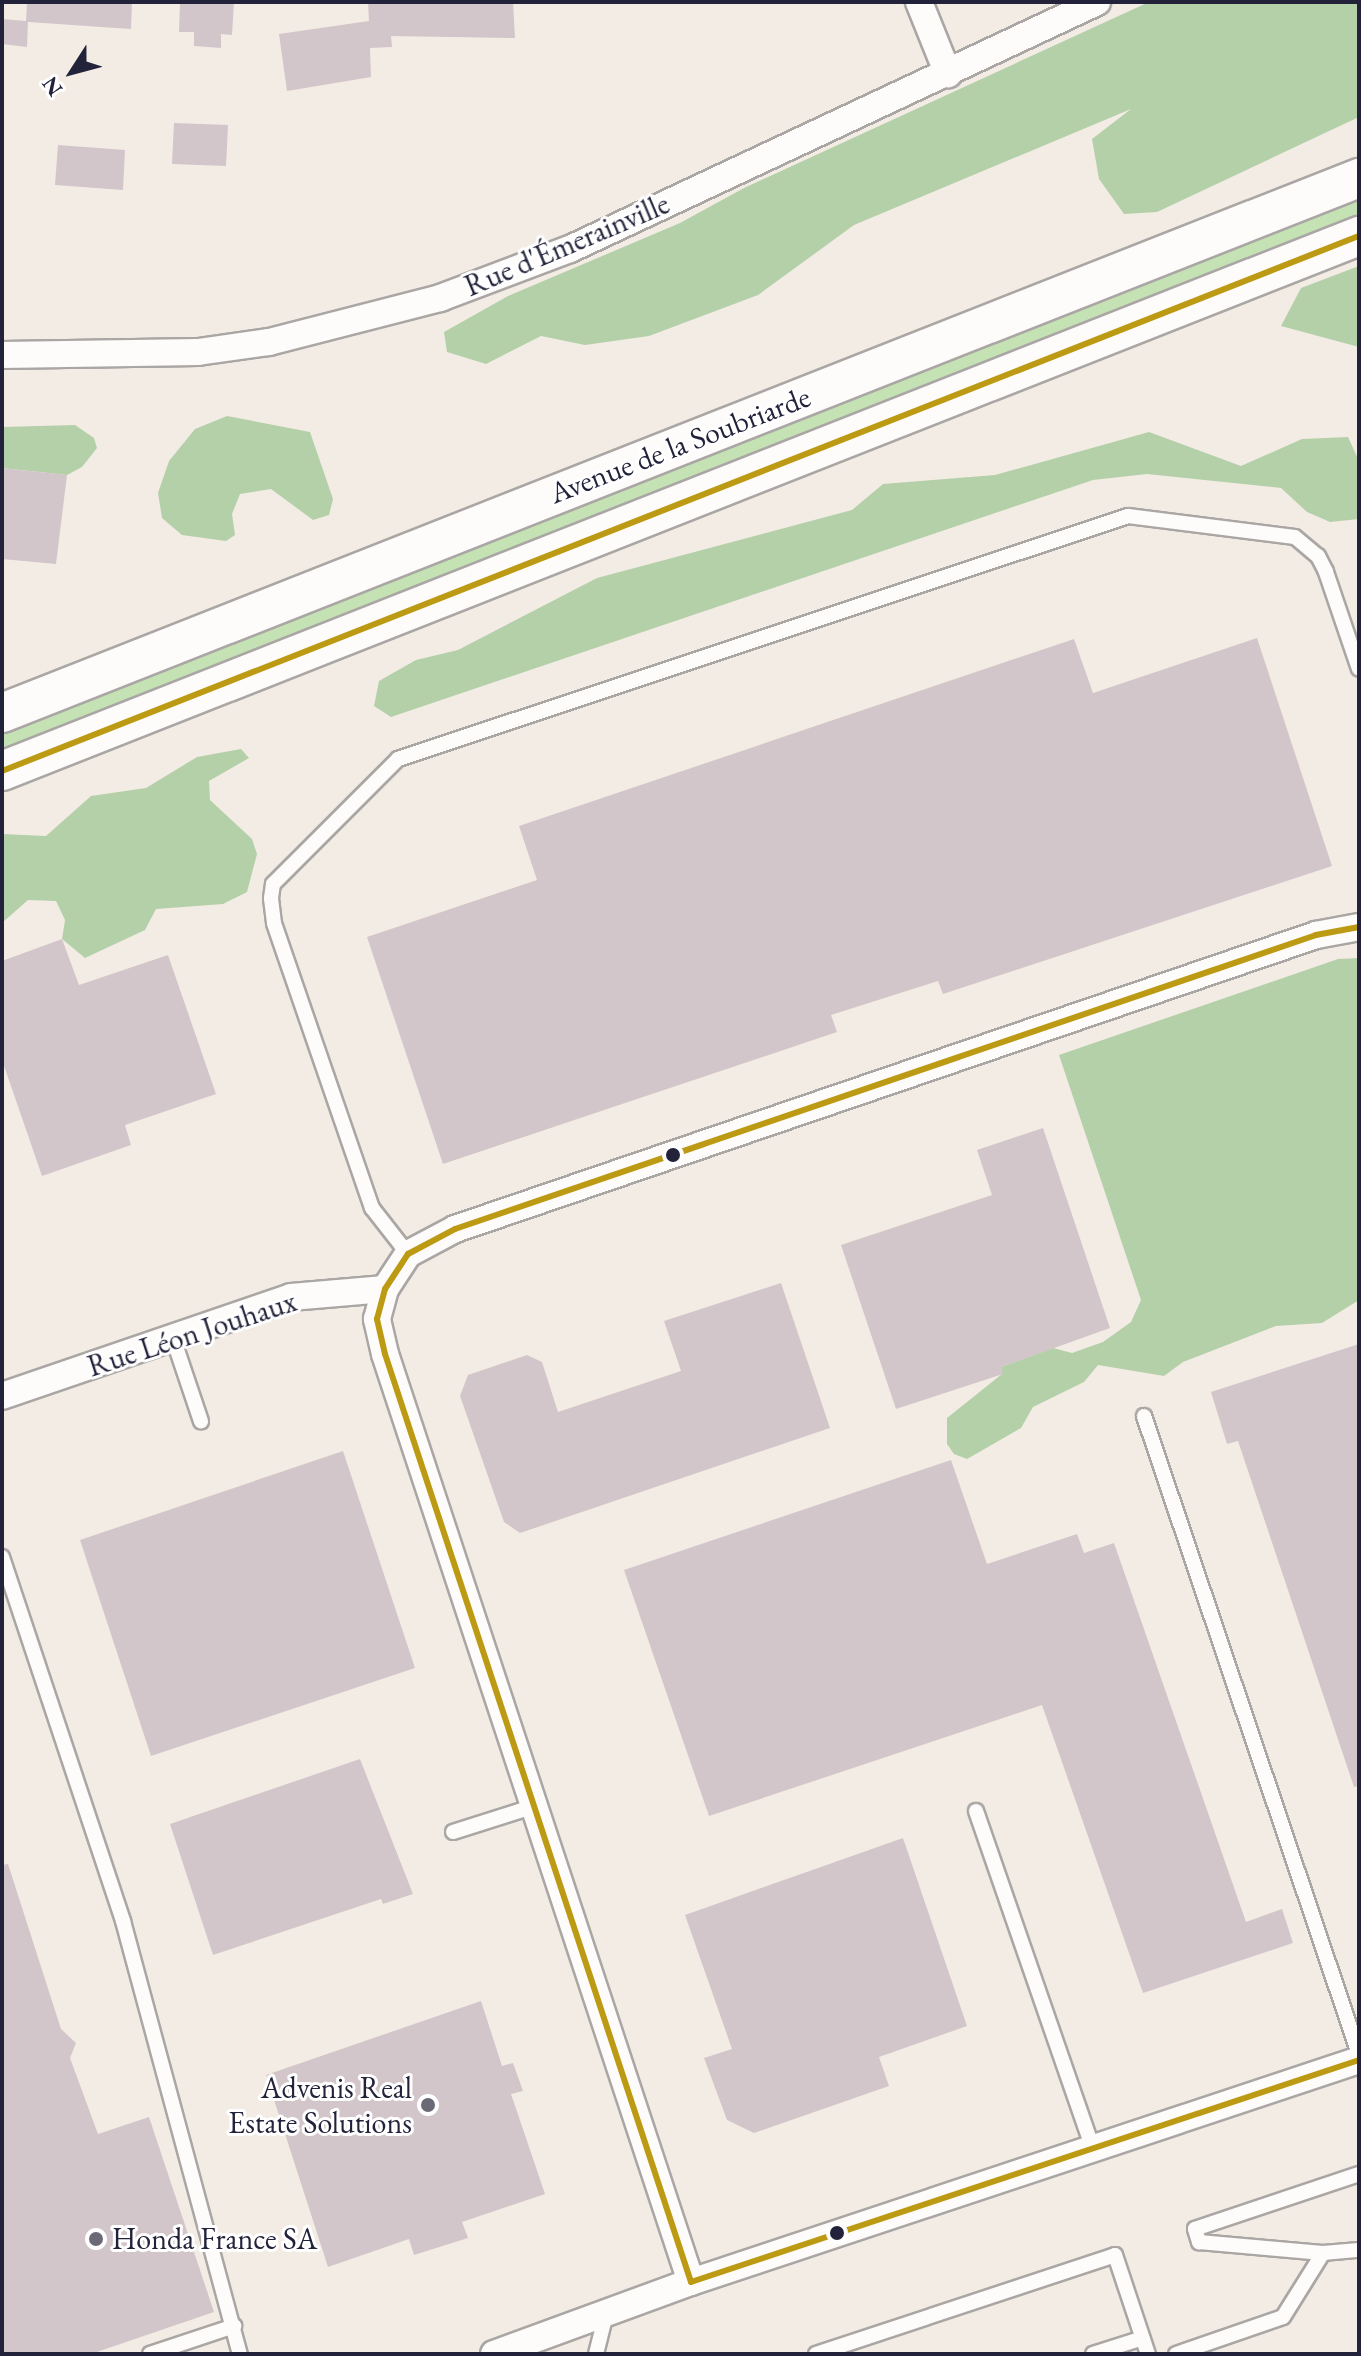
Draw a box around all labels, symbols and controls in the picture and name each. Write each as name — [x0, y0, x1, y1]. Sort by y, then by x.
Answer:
north arrow — [32, 32, 112, 112]
text: N — [35, 71, 69, 102]
street label: Rue d'Émerainville — [459, 186, 675, 304]
street label: Avenue de la Soubriarde — [545, 379, 815, 511]
unlabelled marker — [665, 1147, 681, 1163]
street label: Rue Léon Jouhaux — [83, 1283, 301, 1385]
place label: Advenis Real Estate Solutions — [228, 2070, 412, 2140]
marker: Advenis Real Estate Solutions — [419, 2096, 437, 2114]
place label: Honda France SA — [112, 2221, 317, 2257]
unlabelled marker — [829, 2225, 845, 2241]
marker: Honda France SA — [87, 2230, 105, 2248]

